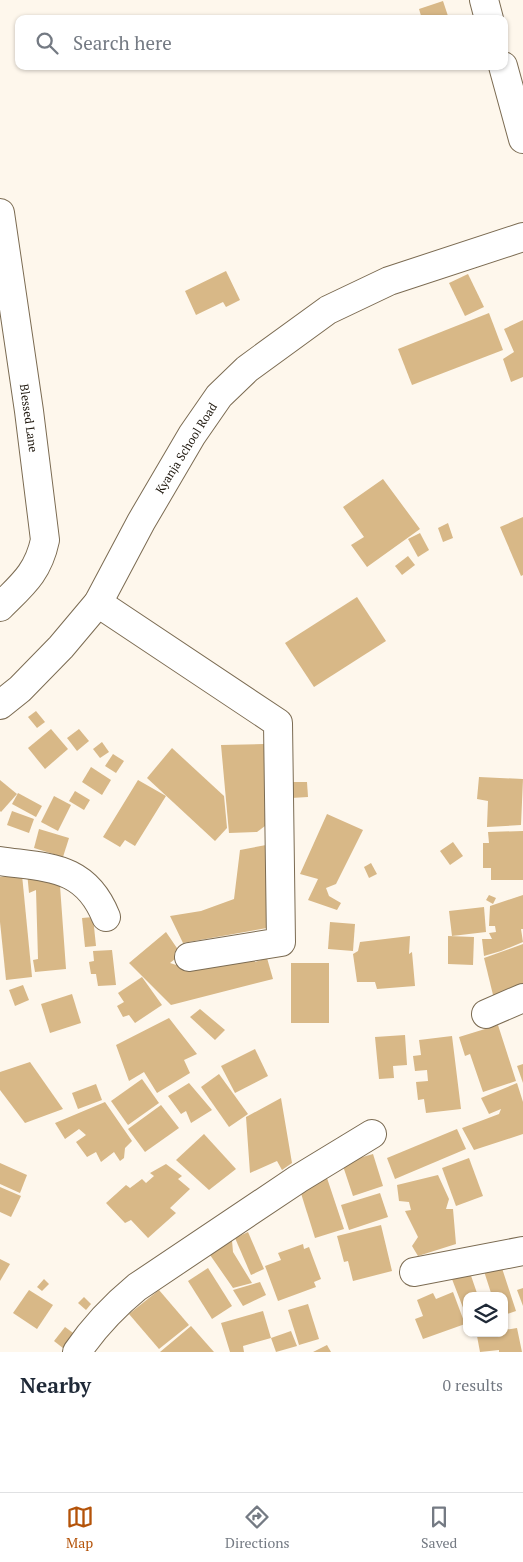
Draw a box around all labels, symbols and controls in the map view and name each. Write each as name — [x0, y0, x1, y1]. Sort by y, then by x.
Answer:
search box — [15, 15, 508, 70]
icon: search — [33, 29, 61, 57]
text: Search here — [73, 30, 172, 55]
street label: Blessed Lane — [17, 383, 41, 453]
street label: Kyanja School Road — [152, 399, 220, 496]
map controls — [463, 1292, 508, 1337]
button: layers — [463, 1292, 508, 1337]
text: Nearby — [20, 1371, 91, 1399]
text: 0 results — [443, 1374, 503, 1396]
tab: Map — [66, 1503, 94, 1552]
tab: Directions — [225, 1503, 290, 1552]
tab: Saved — [421, 1503, 457, 1552]

